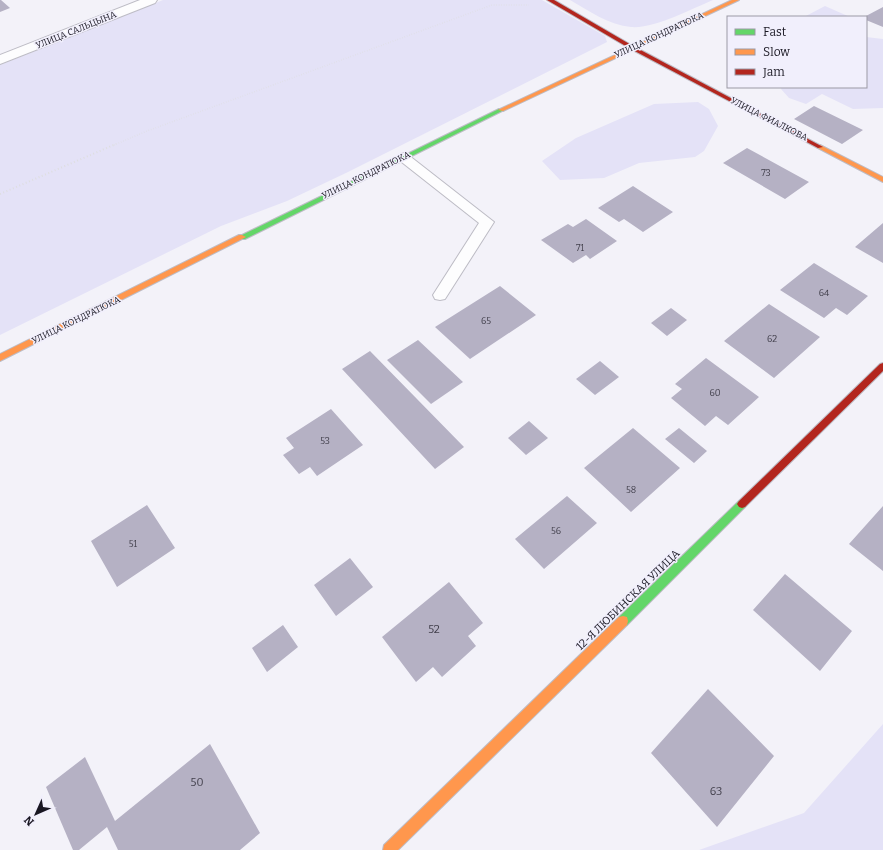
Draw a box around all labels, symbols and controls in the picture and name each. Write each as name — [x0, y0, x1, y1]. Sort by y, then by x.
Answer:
street label: УЛИЦА САЛЬЦЫНА — [34, 9, 118, 51]
street label: УЛИЦА КОНДРАТЮКА — [613, 10, 706, 60]
legend — [727, 16, 867, 88]
text: Fast — [763, 25, 787, 39]
text: Slow — [763, 45, 790, 59]
text: Jam — [762, 65, 785, 79]
street label: УЛИЦА ФИАЛКОВА — [729, 95, 810, 143]
street label: УЛИЦА КОНДРАТЮКА — [320, 149, 412, 201]
house number: 73 — [761, 168, 771, 178]
house number: 71 — [576, 243, 584, 253]
house number: 64 — [819, 288, 830, 298]
street label: УЛИЦА КОНДРАТЮКА — [30, 294, 122, 346]
house number: 65 — [481, 316, 491, 326]
house number: 62 — [767, 334, 777, 344]
house number: 60 — [709, 388, 721, 398]
house number: 53 — [320, 436, 330, 446]
house number: 58 — [626, 485, 636, 495]
house number: 56 — [551, 526, 561, 536]
house number: 51 — [129, 539, 138, 549]
street label: 12-Я ЛЮБИНСКАЯ УЛИЦА — [573, 547, 683, 653]
house number: 52 — [428, 623, 440, 636]
house number: 50 — [191, 776, 203, 789]
house number: 63 — [710, 785, 722, 798]
north arrow — [16, 794, 56, 834]
text: N — [21, 813, 37, 828]

